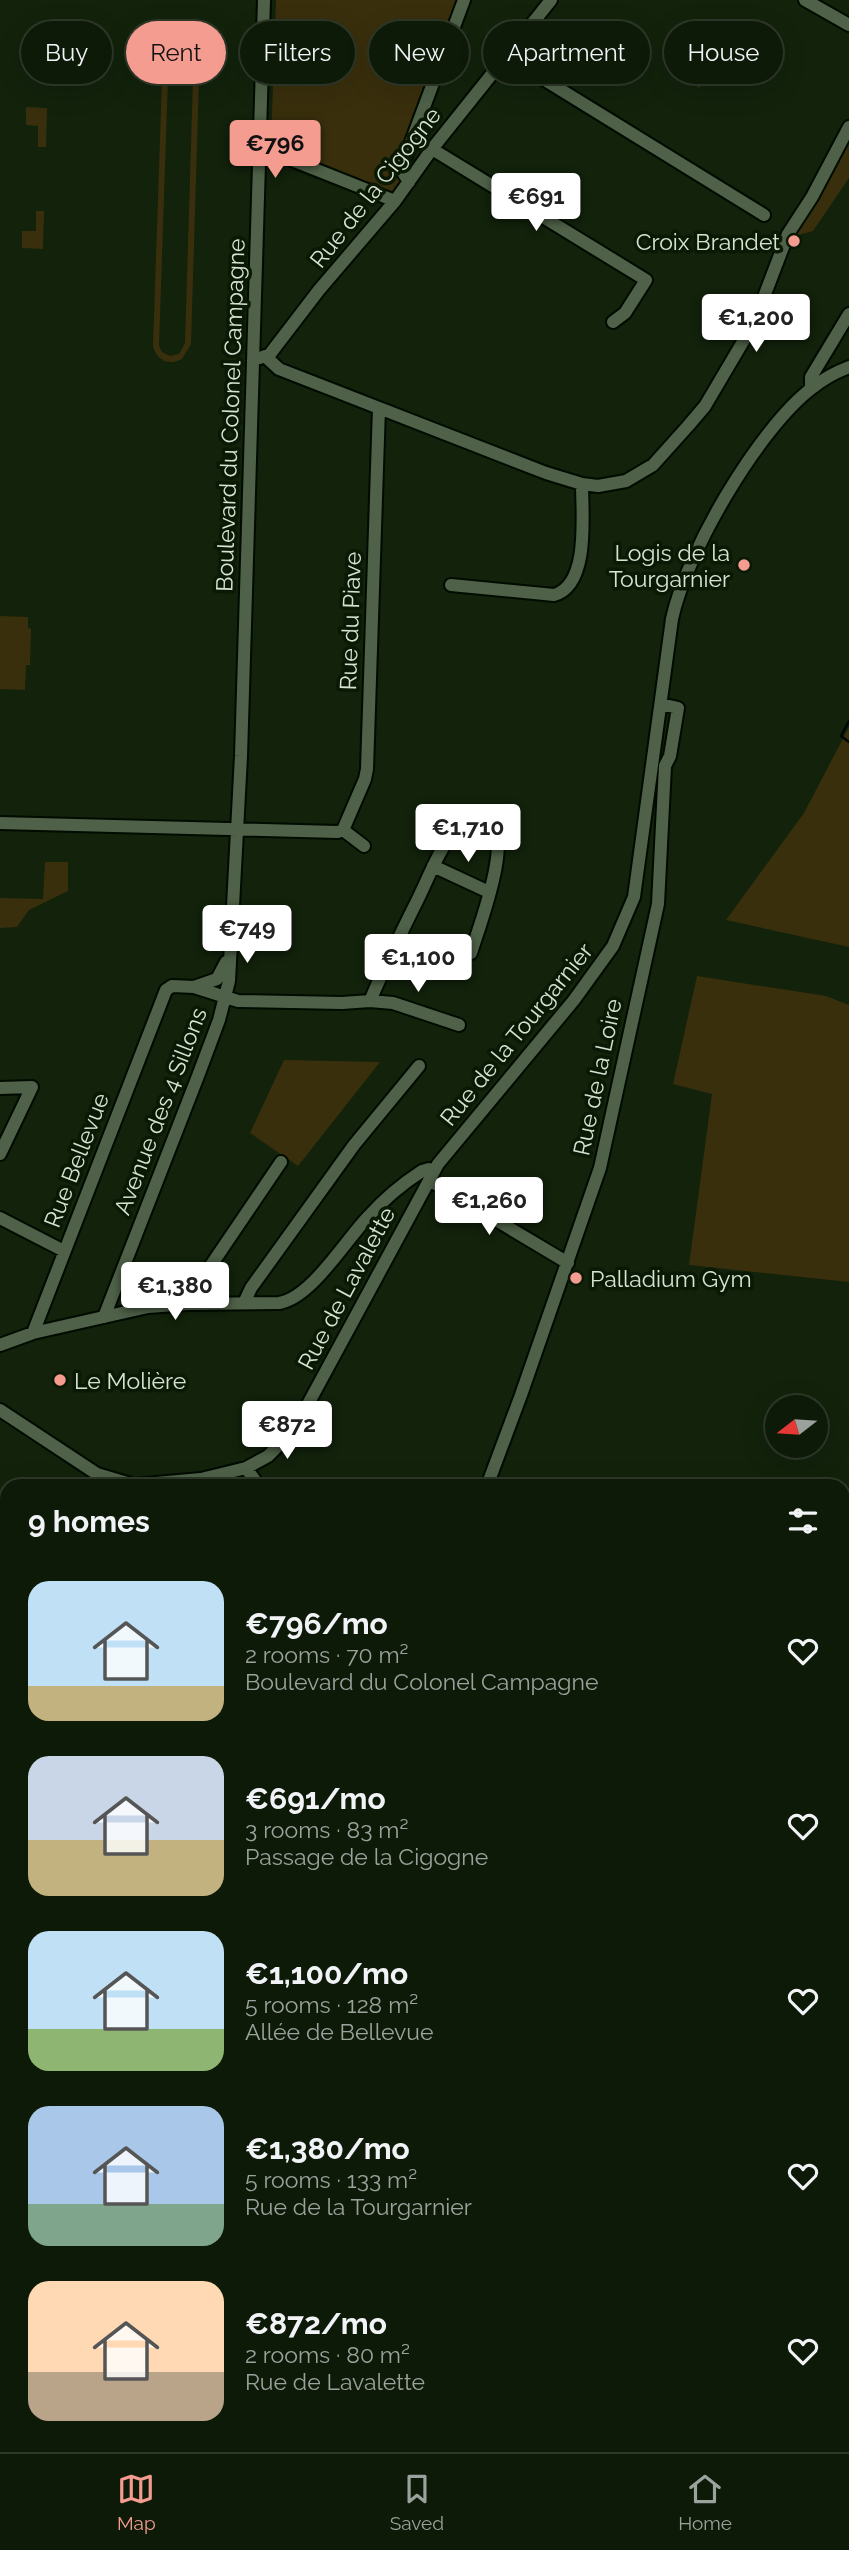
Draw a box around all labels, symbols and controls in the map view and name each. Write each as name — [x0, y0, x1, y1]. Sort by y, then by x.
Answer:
chip: Buy — [21, 21, 112, 84]
chip: Rent — [126, 21, 226, 84]
chip: Filters — [240, 21, 355, 84]
chip: New — [369, 21, 469, 84]
chip: Apartment — [483, 21, 650, 84]
chip: House — [664, 21, 783, 84]
street label: Rue de la Cigogne — [304, 101, 446, 273]
pin: €796 — [234, 120, 316, 180]
text: €796 — [246, 129, 304, 156]
pin: €691 — [495, 174, 577, 233]
text: €691 — [507, 182, 565, 209]
place label: Croix Brandet — [636, 228, 780, 255]
marker: Croix Brandet — [786, 233, 802, 249]
street label: Boulevard du Colonel Campagne — [210, 238, 250, 592]
pin: €1,200 — [699, 294, 813, 354]
text: €1,200 — [718, 303, 794, 330]
place label: Logis de la Tourgarnier — [609, 539, 730, 592]
street label: Rue du Piave — [334, 551, 366, 691]
marker: Logis de la Tourgarnier — [736, 557, 752, 573]
pin: €1,710 — [411, 804, 525, 864]
text: €1,710 — [432, 813, 504, 840]
pin: €749 — [206, 906, 288, 965]
text: €749 — [218, 914, 276, 941]
pin: €1,100 — [361, 934, 475, 994]
street label: Rue de la Tourgarnier — [434, 937, 598, 1131]
text: €1,100 — [381, 943, 455, 970]
street label: Rue de la Loire — [567, 996, 627, 1158]
street label: Avenue des 4 Sillons — [108, 1004, 212, 1218]
street label: Rue Bellevue — [38, 1089, 114, 1231]
pin: €1,260 — [432, 1178, 546, 1237]
text: €1,260 — [451, 1186, 527, 1213]
street label: Rue de Lavalette — [292, 1202, 400, 1374]
pin: €1,380 — [118, 1262, 232, 1322]
place label: Palladium Gym — [590, 1265, 752, 1292]
marker: Palladium Gym — [568, 1270, 584, 1286]
text: €1,380 — [137, 1271, 213, 1298]
place label: Le Molière — [74, 1367, 186, 1394]
marker: Le Molière — [52, 1372, 68, 1388]
north arrow — [765, 1395, 828, 1458]
map controls — [765, 1395, 828, 1458]
pin: €872 — [246, 1402, 328, 1461]
text: €872 — [258, 1410, 316, 1437]
icon: filters — [784, 1502, 822, 1540]
text: 9 homes — [28, 1504, 150, 1539]
text: €796/mo — [245, 1606, 388, 1641]
icon: home — [84, 1609, 168, 1693]
icon: heart — [784, 1632, 822, 1670]
text: 2 rooms · 70 m² — [245, 1641, 408, 1668]
text: Boulevard du Colonel Campagne — [245, 1668, 598, 1695]
text: €691/mo — [245, 1781, 386, 1816]
icon: home — [84, 1784, 168, 1868]
icon: heart — [784, 1807, 822, 1845]
text: 3 rooms · 83 m² — [245, 1816, 408, 1843]
text: Passage de la Cigogne — [245, 1843, 488, 1870]
text: €1,100/mo — [245, 1956, 408, 1991]
icon: home — [84, 1959, 168, 2043]
icon: heart — [784, 1982, 822, 2020]
text: 5 rooms · 128 m² — [245, 1991, 418, 2018]
text: Allée de Bellevue — [245, 2018, 434, 2045]
text: €1,380/mo — [245, 2131, 410, 2166]
icon: home — [84, 2134, 168, 2218]
icon: heart — [784, 2157, 822, 2195]
text: 5 rooms · 133 m² — [245, 2166, 417, 2193]
text: Rue de la Tourgarnier — [245, 2193, 472, 2220]
text: €872/mo — [245, 2306, 387, 2341]
icon: home — [84, 2309, 168, 2393]
icon: heart — [784, 2332, 822, 2370]
text: 2 rooms · 80 m² — [245, 2341, 410, 2368]
text: Rue de Lavalette — [245, 2368, 425, 2395]
tab: Map — [117, 2470, 156, 2534]
tab: Saved — [390, 2470, 444, 2534]
tab: Home — [678, 2470, 732, 2534]

